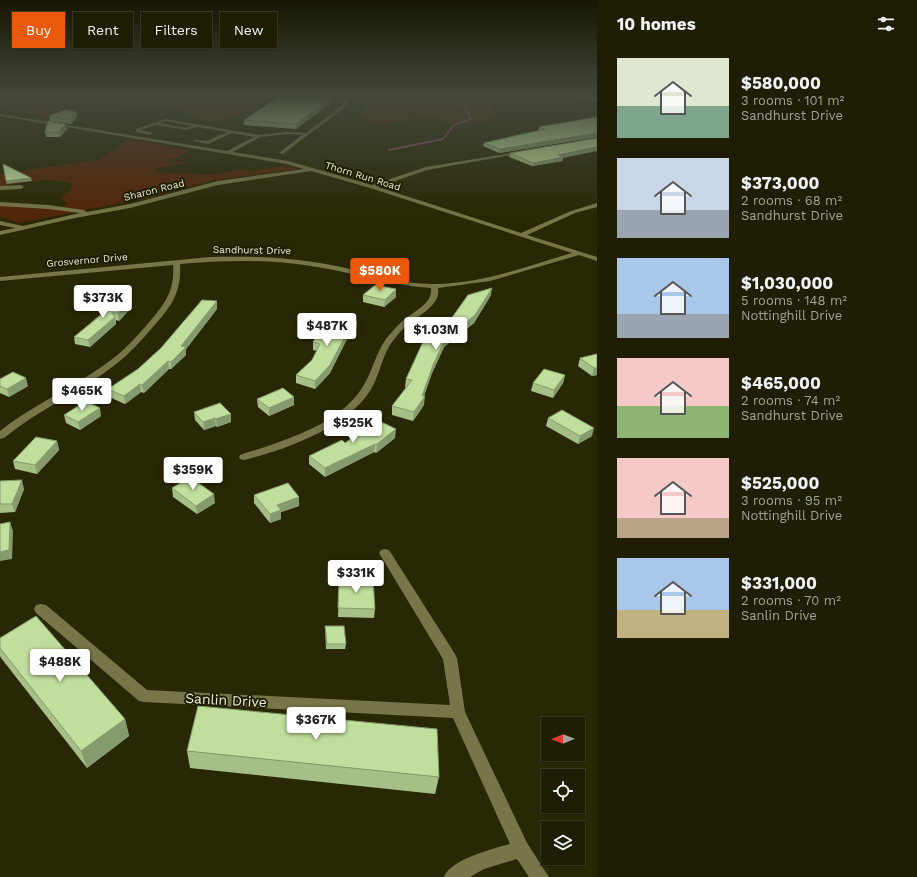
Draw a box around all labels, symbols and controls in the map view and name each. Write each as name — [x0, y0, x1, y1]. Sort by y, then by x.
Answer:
chip: Buy — [12, 12, 65, 48]
chip: Rent — [73, 12, 133, 48]
chip: Filters — [141, 12, 212, 48]
chip: New — [220, 12, 277, 48]
icon: filters — [875, 13, 897, 35]
text: 10 homes — [617, 14, 696, 34]
text: $580,000 — [741, 73, 821, 93]
icon: home — [649, 74, 697, 122]
text: 3 rooms · 101 m² — [741, 93, 844, 108]
text: Sandhurst Drive — [741, 108, 843, 123]
street label: Thorn Run Road — [324, 159, 402, 193]
text: $373,000 — [741, 173, 820, 193]
icon: home — [649, 174, 697, 222]
street label: Sharon Road — [122, 177, 186, 203]
text: 2 rooms · 68 m² — [741, 193, 842, 208]
text: Sandhurst Drive — [741, 208, 843, 223]
street label: Sandhurst Drive — [213, 244, 292, 256]
street label: Grosvernor Drive — [46, 251, 128, 269]
pin: $580K — [352, 258, 408, 292]
text: $580K — [359, 263, 401, 278]
text: $1,030,000 — [741, 273, 833, 293]
icon: home — [649, 274, 697, 322]
pin: $373K — [75, 285, 131, 319]
text: $373K — [83, 290, 123, 305]
text: 5 rooms · 148 m² — [741, 293, 847, 308]
text: Nottinghill Drive — [741, 308, 842, 323]
pin: $487K — [299, 313, 355, 347]
pin: $1.03M — [403, 317, 469, 351]
text: $487K — [306, 318, 348, 333]
text: $1.03M — [413, 322, 459, 337]
text: $465,000 — [741, 373, 821, 393]
icon: home — [649, 374, 697, 422]
pin: $465K — [54, 378, 110, 412]
text: $465K — [61, 383, 103, 398]
text: 2 rooms · 74 m² — [741, 393, 840, 408]
text: Sandhurst Drive — [741, 408, 843, 423]
pin: $525K — [325, 410, 381, 444]
text: $525K — [333, 415, 373, 430]
pin: $359K — [165, 457, 221, 491]
text: $359K — [173, 462, 213, 477]
text: $525,000 — [741, 473, 819, 493]
icon: home — [649, 474, 697, 522]
text: 3 rooms · 95 m² — [741, 493, 842, 508]
text: Nottinghill Drive — [741, 508, 842, 523]
pin: $331K — [328, 560, 384, 594]
text: $331K — [337, 565, 375, 580]
text: $331,000 — [741, 573, 817, 593]
icon: home — [649, 574, 697, 622]
text: 2 rooms · 70 m² — [741, 593, 841, 608]
text: Sanlin Drive — [741, 608, 817, 623]
pin: $488K — [32, 649, 88, 683]
text: $488K — [39, 654, 81, 669]
street label: Sanlin Drive — [185, 690, 267, 710]
pin: $367K — [288, 707, 344, 741]
text: $367K — [296, 712, 336, 727]
north arrow — [541, 717, 585, 761]
map controls — [541, 717, 585, 865]
button: locate — [541, 769, 585, 813]
button: layers — [541, 821, 585, 865]

